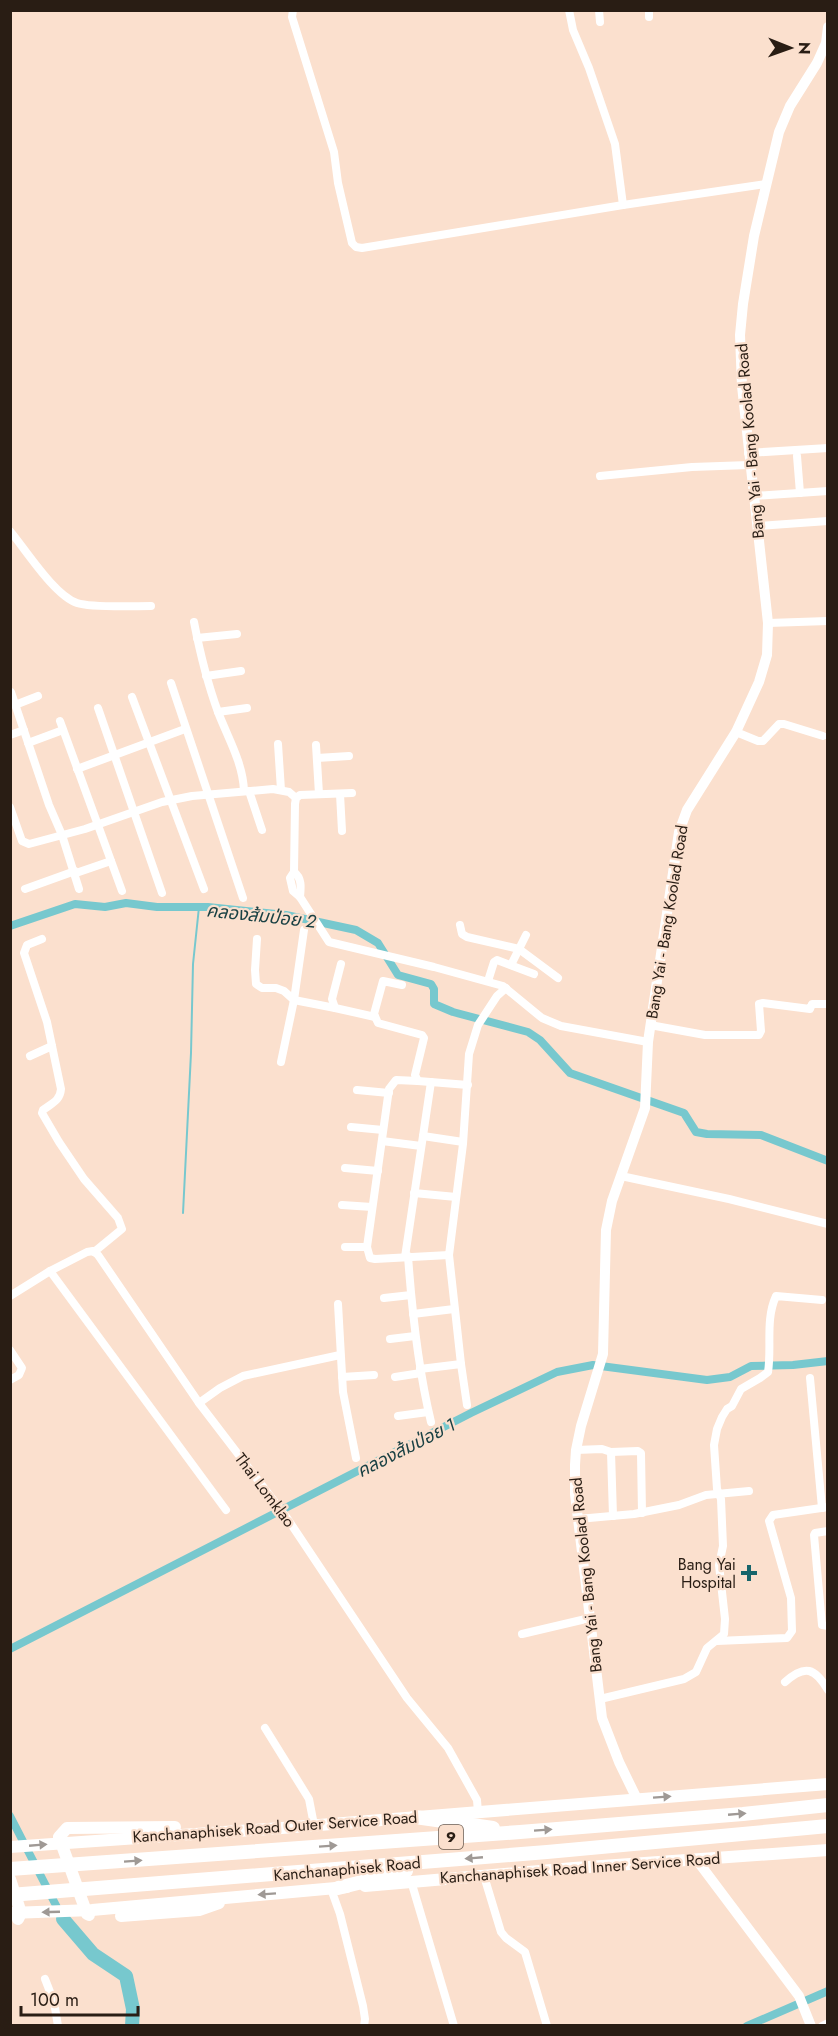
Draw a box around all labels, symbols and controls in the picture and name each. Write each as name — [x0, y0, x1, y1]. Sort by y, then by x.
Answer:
north arrow — [760, 18, 820, 78]
text: N — [793, 42, 816, 55]
street label: Bang Yai - Bang Koolad Road — [730, 342, 770, 540]
street label: Bang Yai - Bang Koolad Road — [640, 823, 694, 1021]
water label: คลองส้มป่อย 2 — [205, 897, 318, 935]
water label: คลองส้มป่อย 1 — [352, 1412, 460, 1484]
street label: Thai Lomklao — [229, 1448, 301, 1532]
street label: Bang Yai - Bang Koolad Road — [564, 1476, 608, 1674]
place label: Bang Yai Hospital — [678, 1553, 736, 1594]
marker: Bang Yai Hospital — [740, 1564, 758, 1582]
one-way arrow — [653, 1792, 672, 1802]
street label: Kanchanaphisek Road Outer Service Road — [132, 1806, 418, 1848]
one-way arrow — [728, 1809, 747, 1819]
road number: 9 — [439, 1825, 463, 1849]
one-way arrow — [534, 1825, 553, 1835]
one-way arrow — [28, 1840, 47, 1849]
one-way arrow — [318, 1842, 337, 1851]
street label: Kanchanaphisek Road Inner Service Road — [439, 1847, 721, 1889]
street label: Kanchanaphisek Road — [272, 1851, 422, 1887]
one-way arrow — [464, 1854, 483, 1863]
one-way arrow — [124, 1856, 143, 1865]
one-way arrow — [257, 1889, 276, 1899]
one-way arrow — [42, 1907, 61, 1916]
scale bar — [21, 1979, 138, 2017]
text: 100 m — [30, 1987, 79, 2013]

